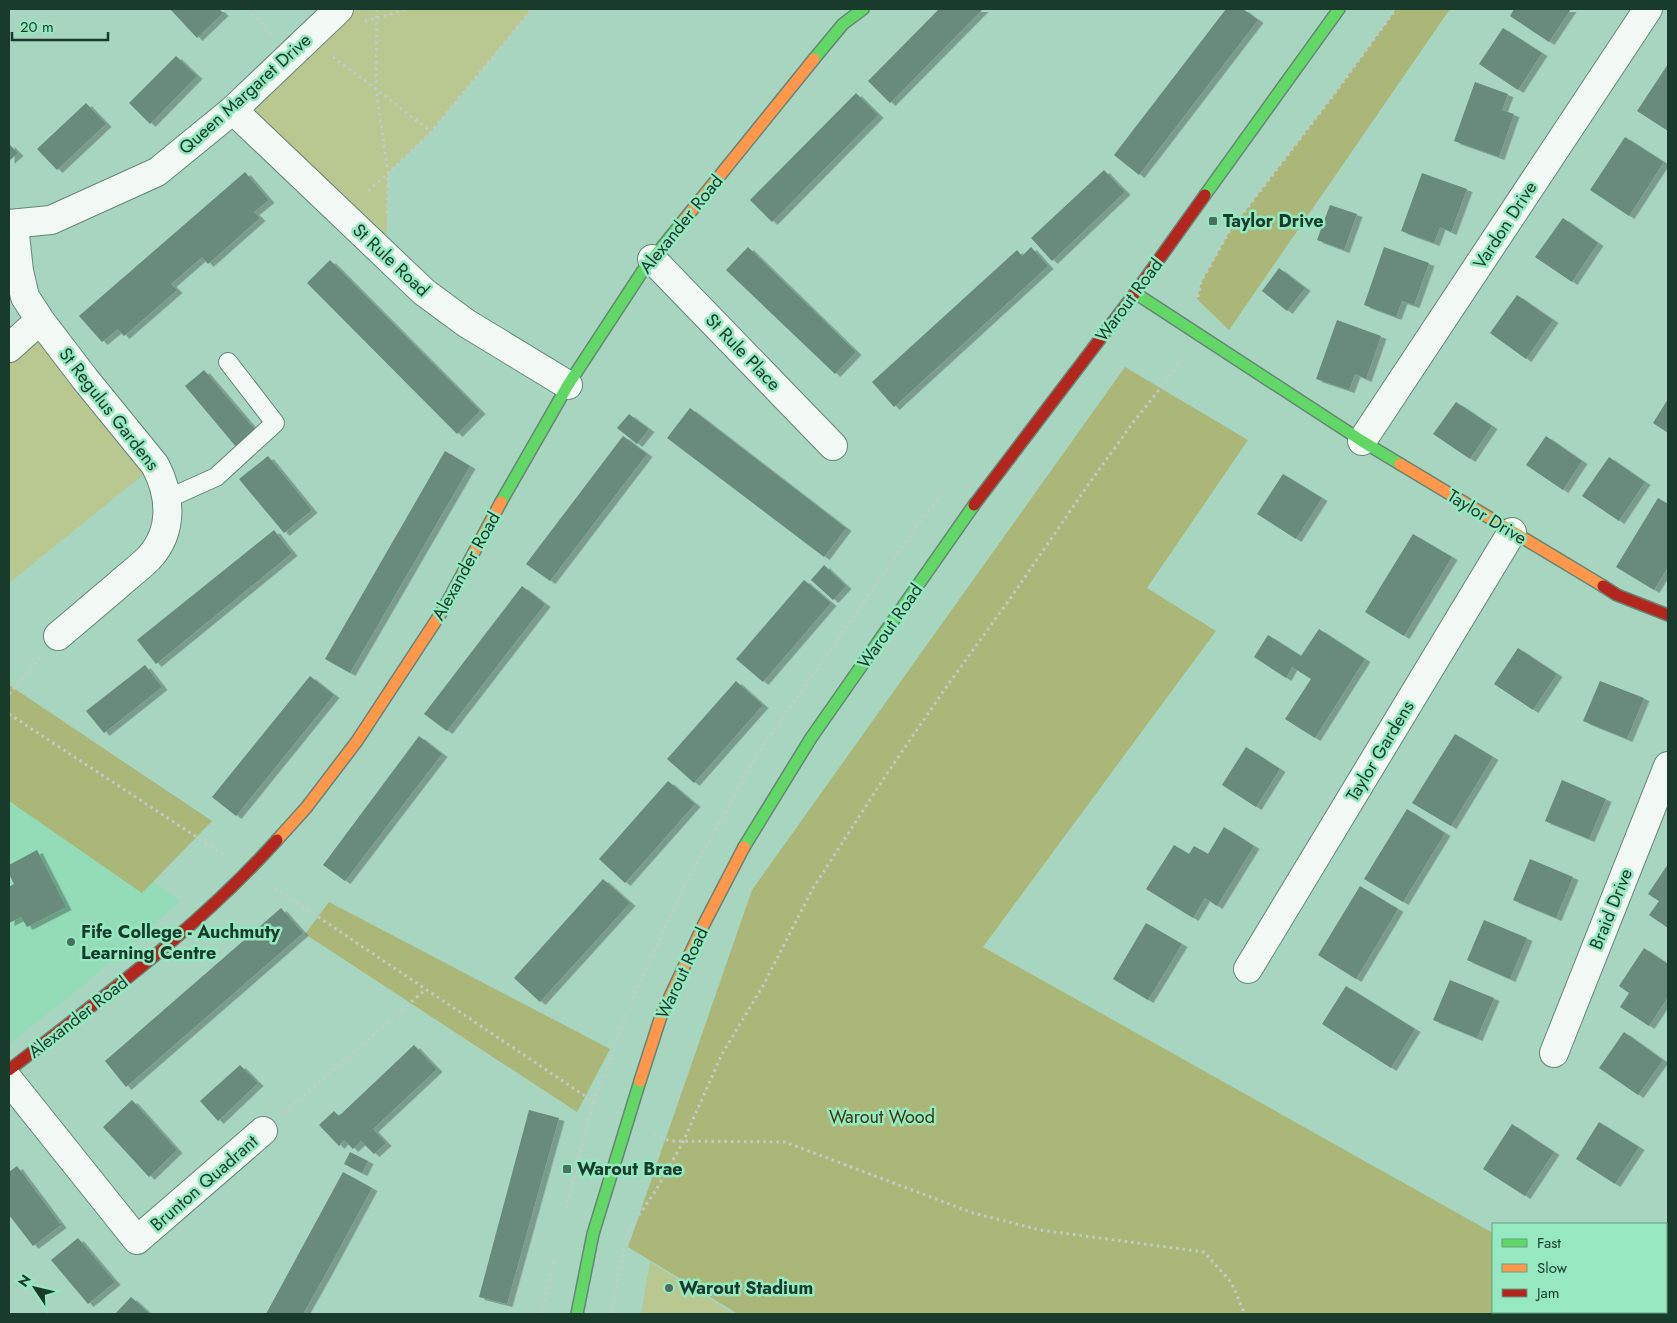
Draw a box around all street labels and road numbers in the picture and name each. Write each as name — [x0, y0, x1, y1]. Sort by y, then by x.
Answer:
street label: Queen Margaret Drive — [173, 27, 317, 161]
street label: Alexander Road — [633, 169, 729, 279]
street label: Vardon Drive — [1467, 176, 1543, 274]
street label: St Rule Road — [347, 218, 435, 302]
street label: Warout Road — [1089, 253, 1169, 347]
street label: St Rule Place — [699, 308, 787, 396]
street label: St Regulus Gardens — [53, 342, 165, 476]
street label: Taylor Drive — [1442, 483, 1532, 551]
street label: Alexander Road — [425, 507, 507, 625]
street label: Warout Road — [851, 578, 929, 674]
street label: Taylor Gardens — [1340, 696, 1420, 806]
street label: Braid Drive — [1583, 865, 1639, 953]
street label: Warout Road — [649, 923, 715, 1023]
street label: Alexander Road — [22, 970, 134, 1064]
street label: Brunton Quadrant — [144, 1128, 264, 1237]

